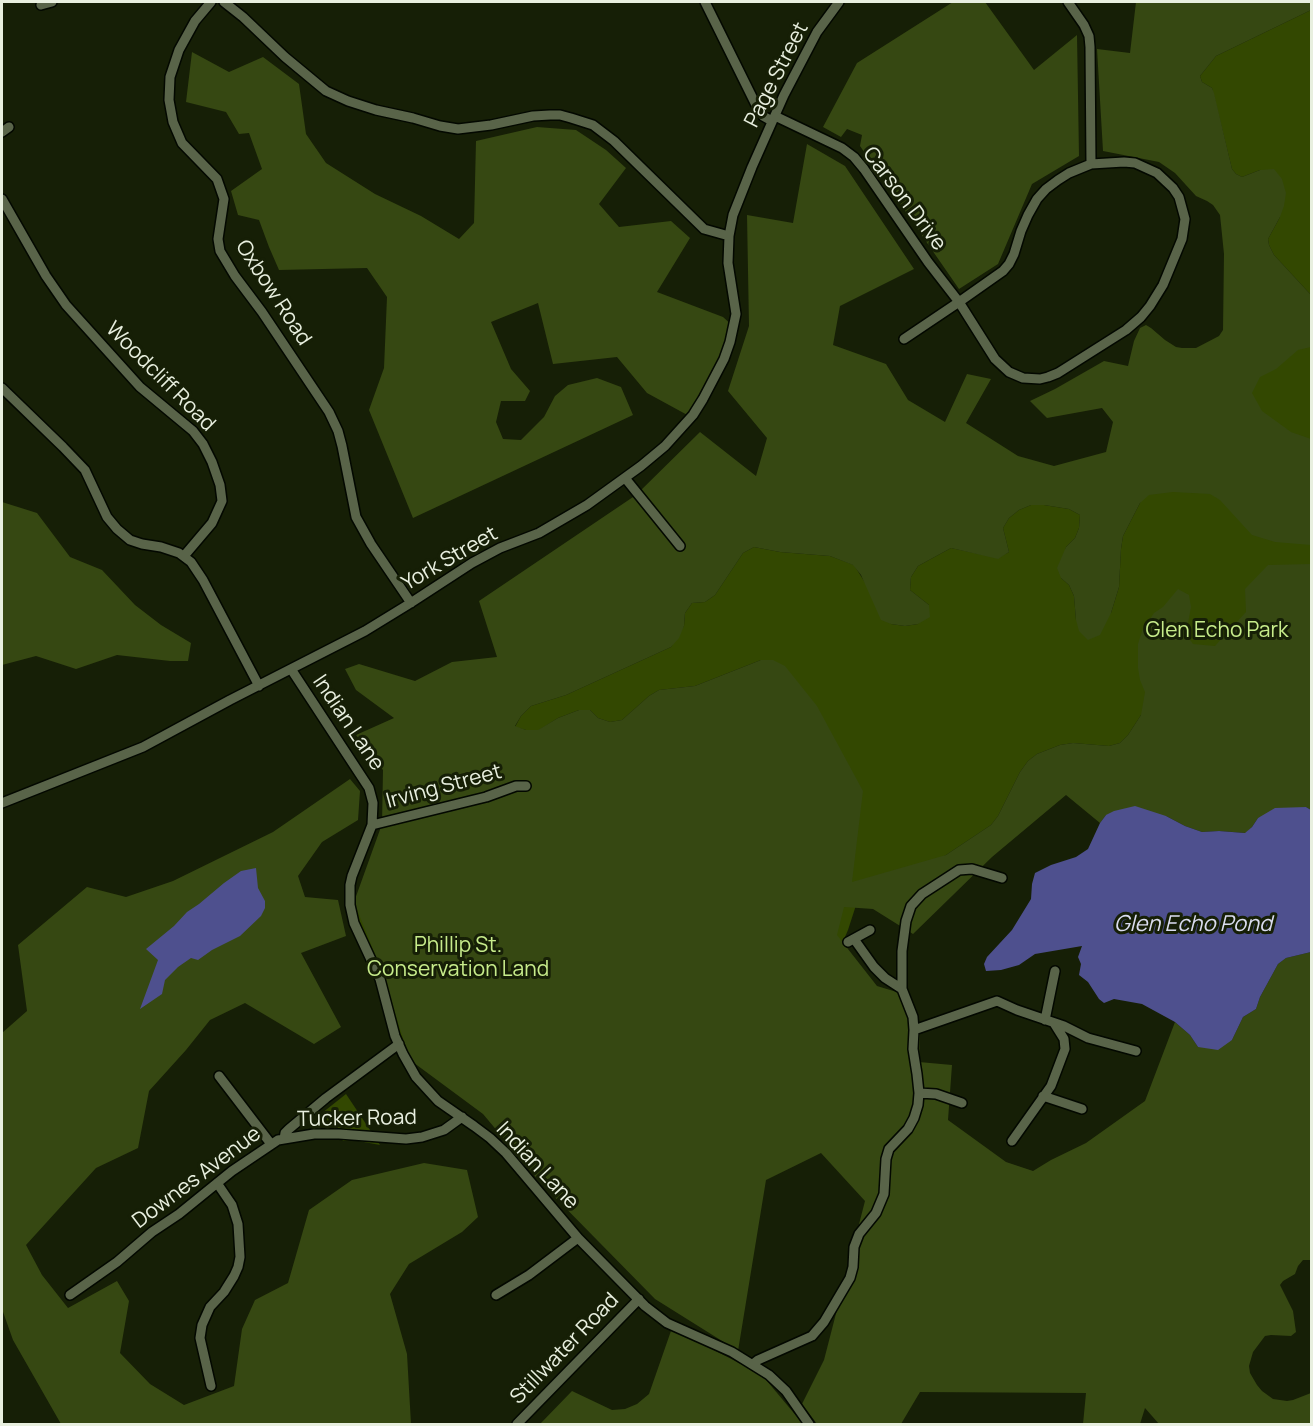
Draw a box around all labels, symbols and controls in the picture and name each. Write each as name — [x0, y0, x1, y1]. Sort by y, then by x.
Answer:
street label: Page Street — [740, 18, 814, 132]
street label: Carson Drive — [857, 142, 951, 256]
street label: Oxbow Road — [230, 236, 316, 350]
street label: Woodcliff Road — [100, 317, 220, 437]
street label: York Street — [398, 522, 502, 596]
park label: Glen Echo Park — [1146, 618, 1288, 644]
street label: Indian Lane — [307, 670, 389, 776]
street label: Irving Street — [383, 759, 505, 815]
water label: Glen Echo Pond — [1114, 912, 1272, 938]
park label: Phillip St. Conservation Land — [367, 933, 549, 983]
street label: Tucker Road — [297, 1105, 417, 1133]
street label: Indian Lane — [490, 1117, 584, 1215]
street label: Downes Avenue — [128, 1122, 266, 1234]
street label: Stillwater Road — [506, 1288, 624, 1410]

